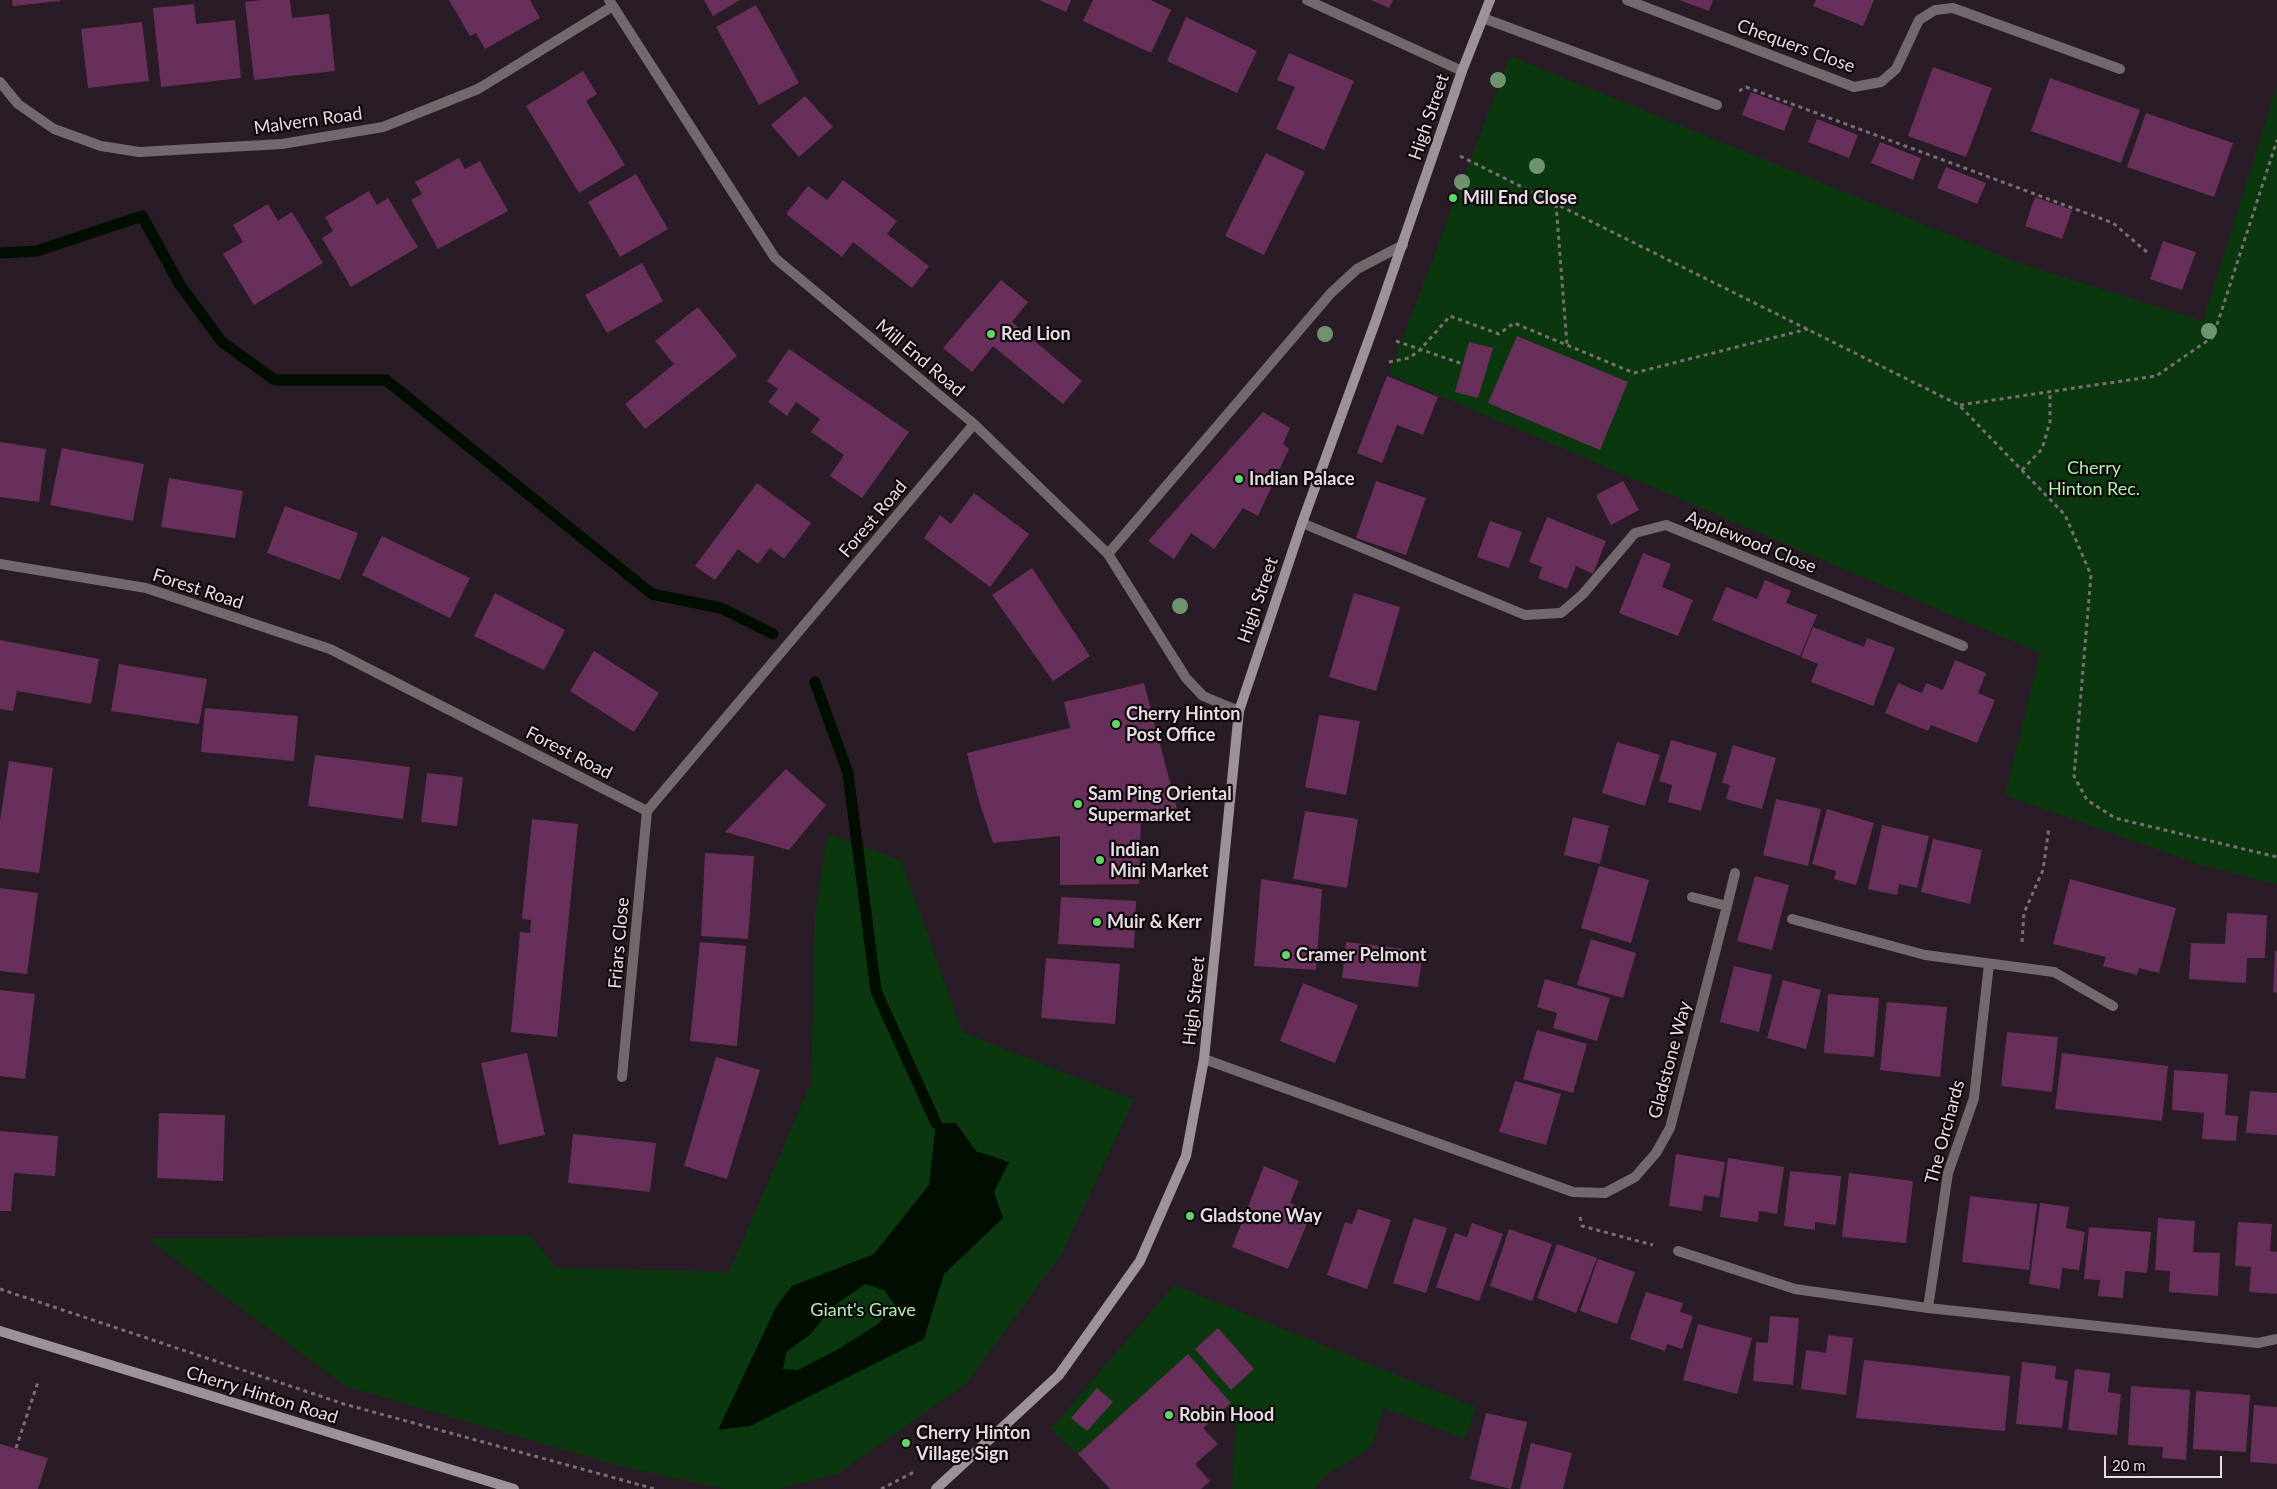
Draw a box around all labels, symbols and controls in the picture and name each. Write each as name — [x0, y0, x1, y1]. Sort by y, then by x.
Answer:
street label: Chequers Close — [1734, 15, 1858, 77]
street label: High Street — [1404, 71, 1454, 163]
street label: Malvern Road — [252, 103, 364, 139]
place label: Mill End Close — [1463, 187, 1577, 209]
marker: Mill End Close — [1447, 192, 1459, 204]
street label: Mill End Road — [871, 315, 969, 401]
place label: Red Lion — [1001, 323, 1071, 345]
marker: Red Lion — [985, 328, 997, 340]
park label: Cherry Hinton Rec. — [2048, 457, 2140, 499]
place label: Indian Palace — [1249, 468, 1355, 490]
marker: Indian Palace — [1233, 473, 1245, 485]
street label: Forest Road — [834, 476, 912, 562]
street label: Applewood Close — [1683, 506, 1819, 578]
street label: High Street — [1233, 554, 1283, 646]
street label: Forest Road — [150, 564, 246, 614]
place label: Cherry Hinton Post Office — [1126, 703, 1240, 746]
marker: Cherry Hinton Post Office — [1110, 718, 1122, 730]
street label: Forest Road — [522, 722, 616, 784]
place label: Sam Ping Oriental Supermarket — [1088, 783, 1232, 826]
marker: Sam Ping Oriental Supermarket — [1072, 798, 1084, 810]
place label: Indian Mini Market — [1110, 839, 1209, 882]
marker: Indian Mini Market — [1094, 854, 1106, 866]
street label: Friars Close — [604, 896, 634, 990]
place label: Muir & Kerr — [1107, 911, 1202, 933]
marker: Muir & Kerr — [1091, 916, 1103, 928]
place label: Cramer Pelmont — [1296, 944, 1426, 966]
marker: Cramer Pelmont — [1280, 949, 1292, 961]
street label: High Street — [1179, 955, 1209, 1047]
street label: Gladstone Way — [1644, 999, 1696, 1121]
street label: The Orchards — [1921, 1078, 1969, 1186]
place label: Gladstone Way — [1200, 1205, 1322, 1227]
marker: Gladstone Way — [1184, 1210, 1196, 1222]
park label: Giant's Grave — [810, 1299, 916, 1321]
street label: Cherry Hinton Road — [183, 1362, 341, 1428]
place label: Robin Hood — [1179, 1404, 1274, 1426]
marker: Robin Hood — [1163, 1409, 1175, 1421]
place label: Cherry Hinton Village Sign — [916, 1422, 1030, 1465]
marker: Cherry Hinton Village Sign — [900, 1437, 912, 1449]
scale bar — [2107, 1446, 2224, 1478]
text: 20 m — [2112, 1456, 2146, 1474]

